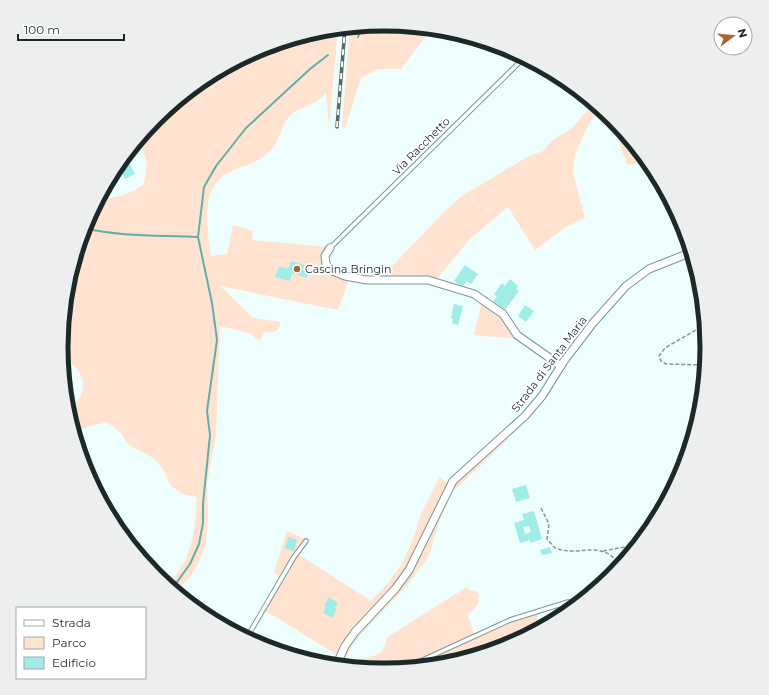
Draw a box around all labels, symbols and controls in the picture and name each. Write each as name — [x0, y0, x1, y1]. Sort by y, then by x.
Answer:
scale bar — [18, 16, 124, 42]
north arrow — [713, 16, 753, 56]
text: 100 m — [24, 22, 60, 37]
text: N — [735, 27, 751, 39]
street label: Via Racchetto — [389, 114, 453, 178]
place label: Cascina Bringin — [305, 262, 391, 276]
marker: Cascina Bringin — [292, 264, 302, 274]
street label: Strada di Santa Maria — [508, 313, 590, 415]
legend — [16, 607, 146, 679]
text: Strada — [52, 615, 91, 630]
text: Parco — [52, 635, 86, 650]
text: Edificio — [52, 655, 96, 670]

